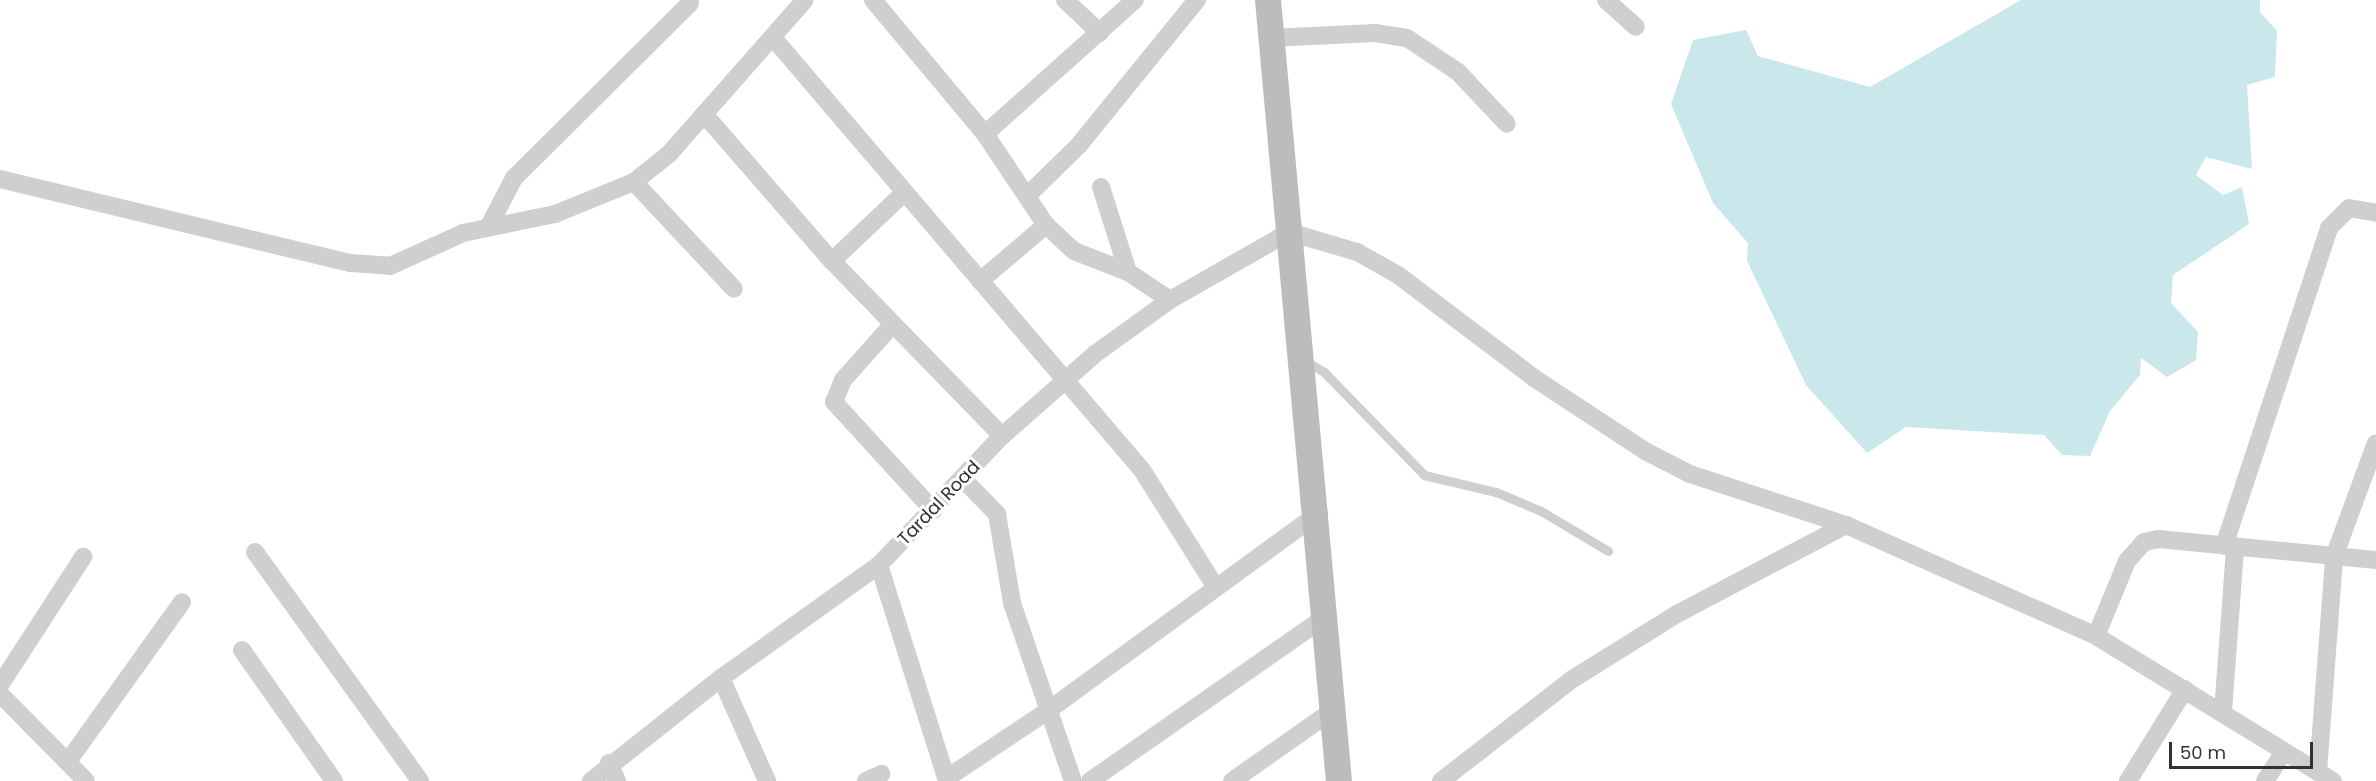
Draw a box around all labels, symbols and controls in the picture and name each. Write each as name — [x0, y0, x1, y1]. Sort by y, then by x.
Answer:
street label: Tardal Road — [893, 456, 985, 550]
scale bar — [2172, 730, 2316, 768]
text: 50 m — [2180, 740, 2226, 765]

